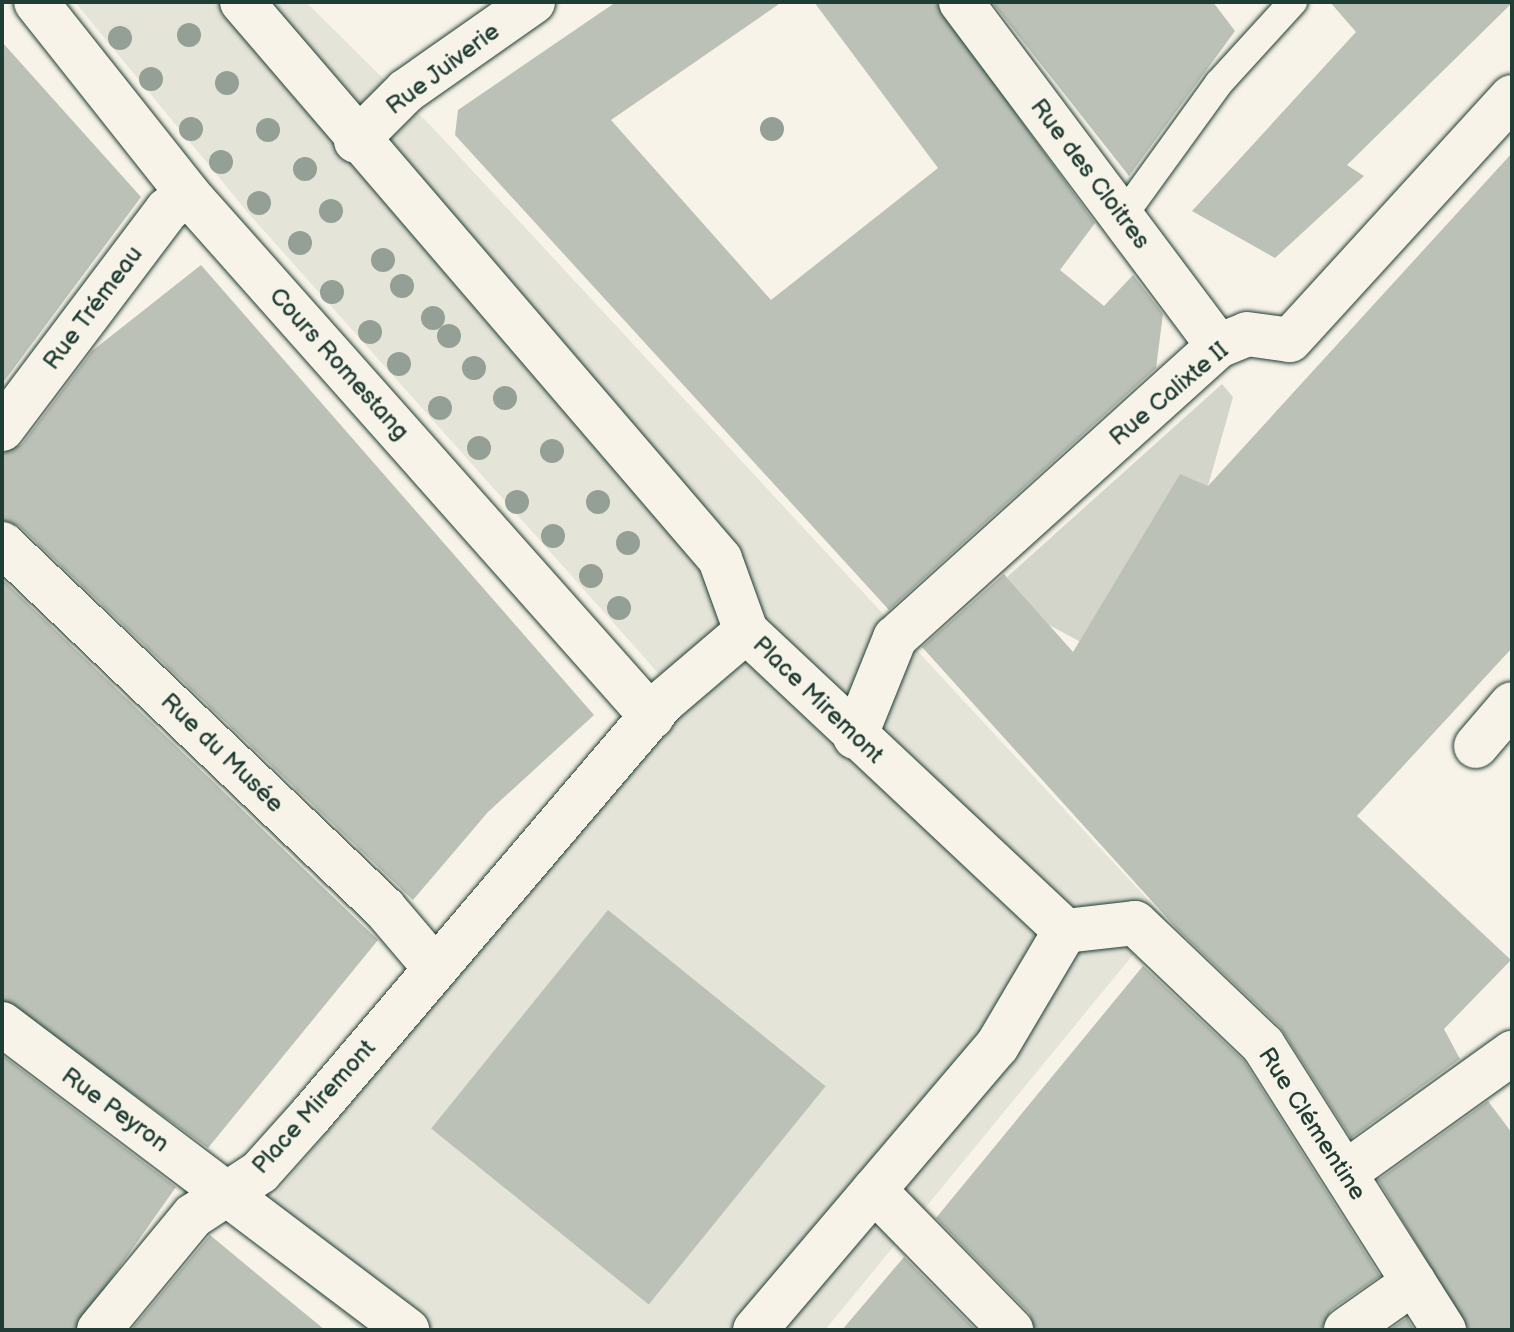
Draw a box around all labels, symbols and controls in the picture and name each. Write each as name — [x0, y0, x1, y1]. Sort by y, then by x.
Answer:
street label: Rue Juiverie — [380, 17, 506, 121]
street label: Rue des Cloitres — [1024, 93, 1156, 255]
street label: Rue Trémeau — [37, 240, 149, 376]
street label: Cours Romestang — [263, 282, 415, 446]
street label: Rue Calixte II — [1104, 336, 1234, 452]
street label: Place Miremont — [747, 630, 889, 770]
street label: Rue du Musée — [155, 687, 289, 819]
street label: Place Miremont — [246, 1034, 382, 1180]
street label: Rue Clémentine — [1252, 1042, 1372, 1206]
street label: Rue Peyron — [56, 1061, 174, 1159]

